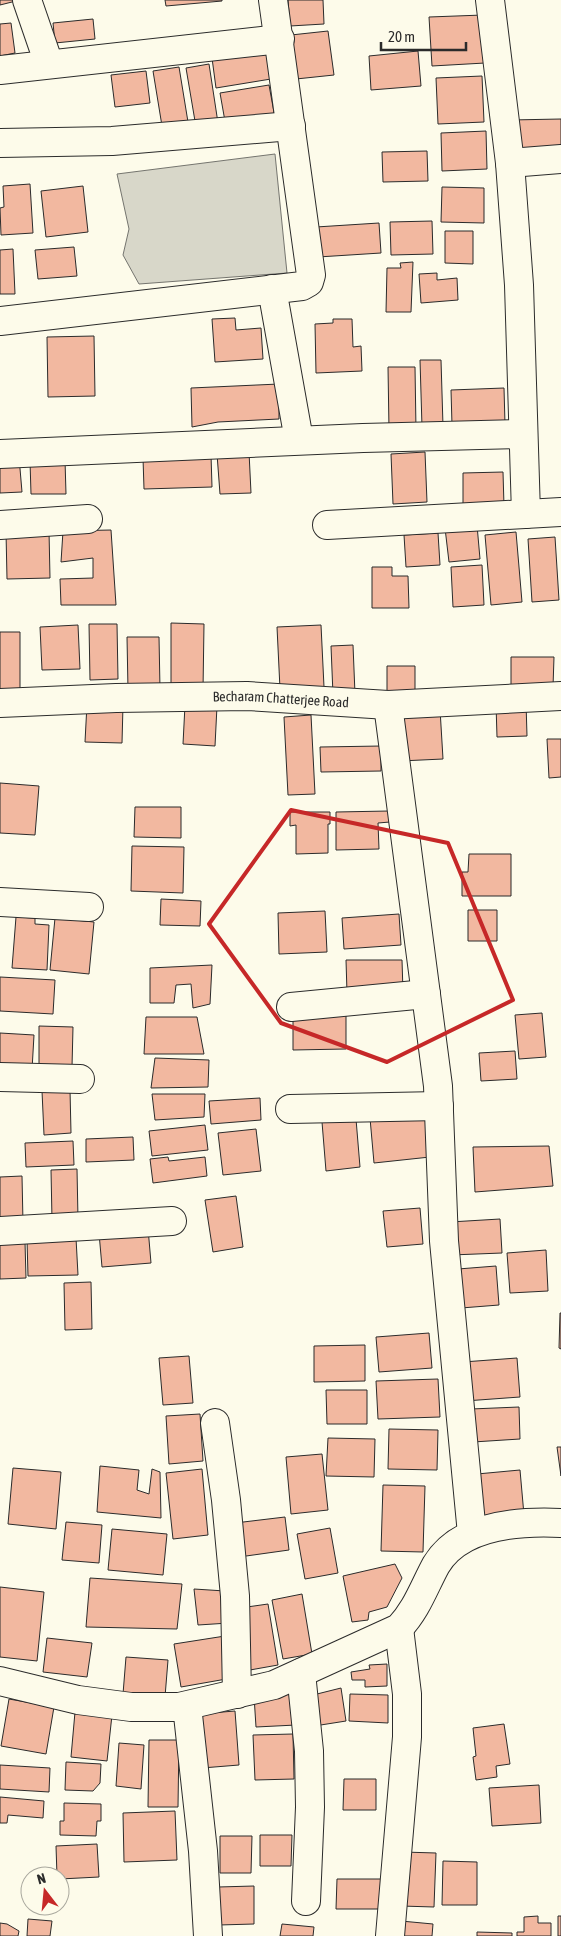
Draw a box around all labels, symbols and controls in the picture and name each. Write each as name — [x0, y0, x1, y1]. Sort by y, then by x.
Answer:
scale bar — [381, 20, 466, 52]
text: 20 m — [388, 28, 415, 45]
street label: Becharam Chatterjee Road — [213, 688, 349, 710]
north arrow — [20, 1866, 70, 1916]
text: N — [35, 1870, 48, 1887]

